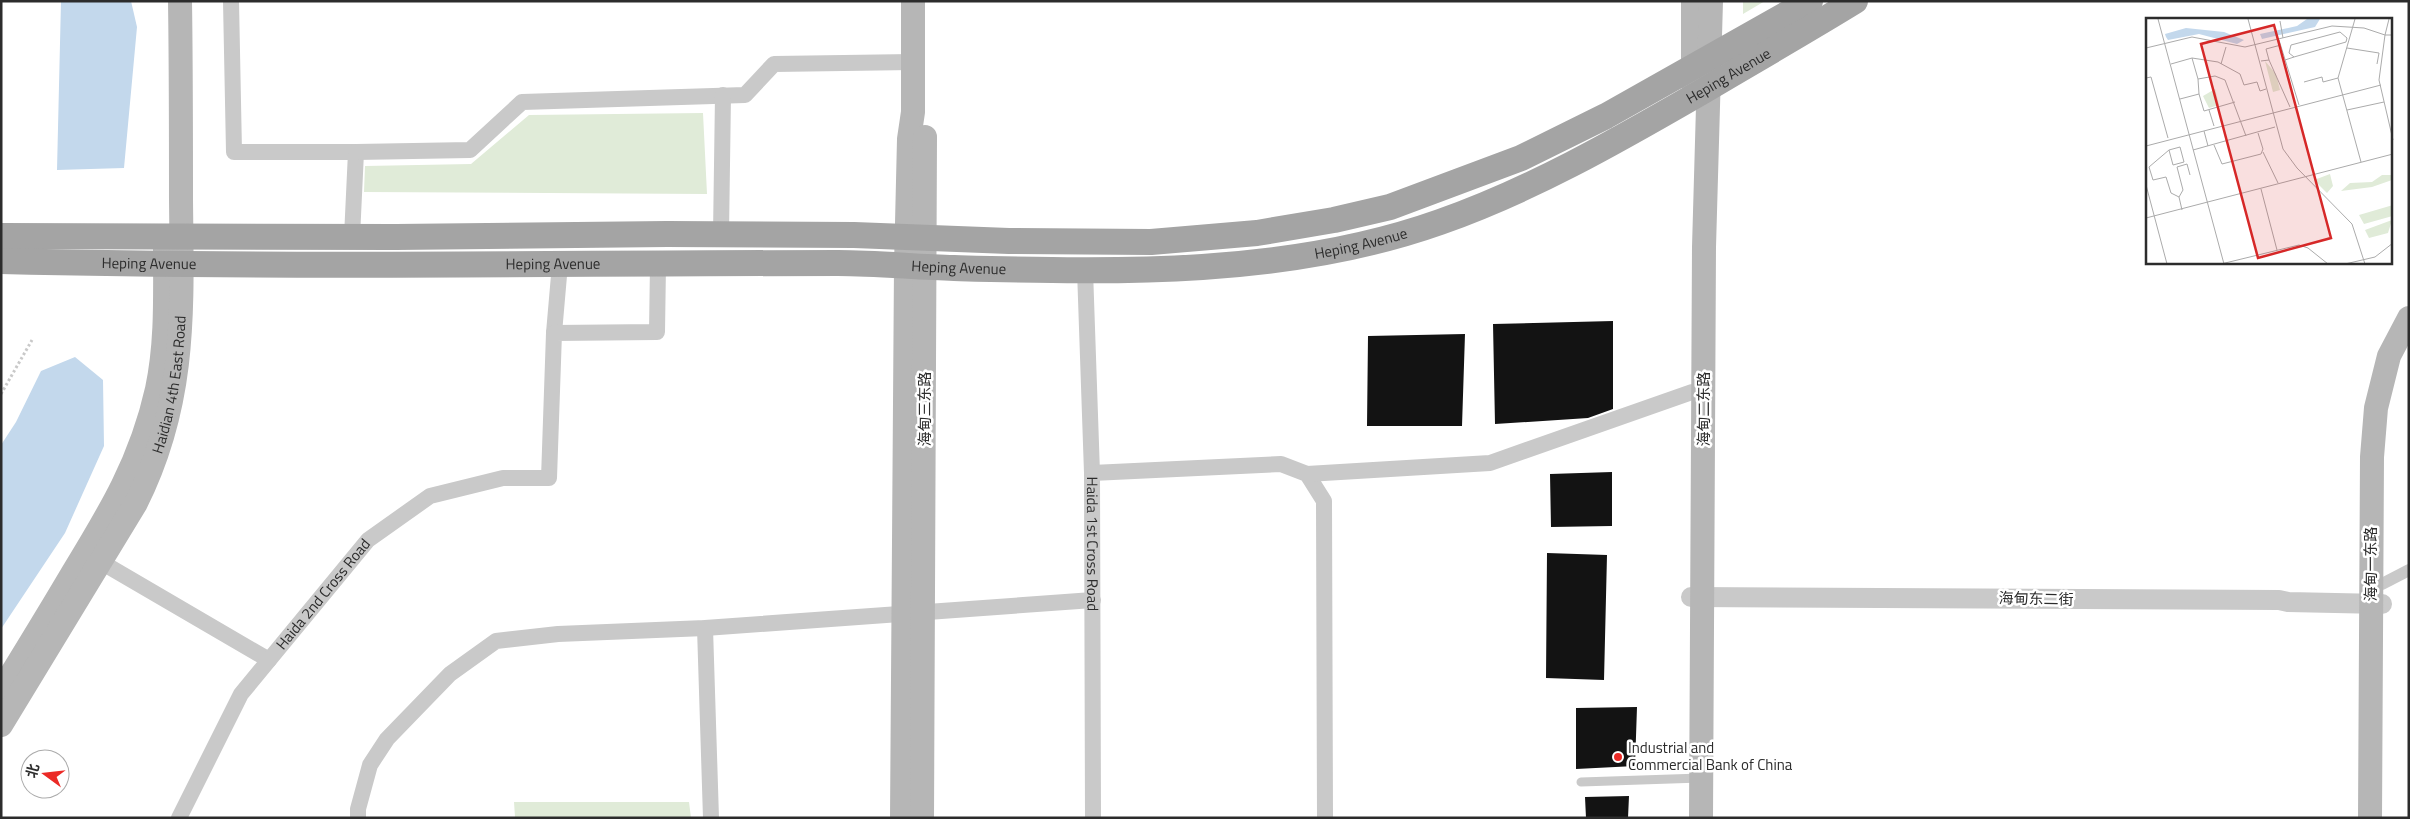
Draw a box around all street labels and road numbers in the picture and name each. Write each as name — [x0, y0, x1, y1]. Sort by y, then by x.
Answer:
street label: Heping Avenue — [1682, 42, 1775, 110]
street label: Heping Avenue — [1312, 221, 1410, 265]
street label: Heping Avenue — [101, 251, 197, 275]
street label: Heping Avenue — [505, 252, 600, 275]
street label: Heping Avenue — [911, 254, 1006, 280]
street label: Haidian 4th East Road — [146, 315, 192, 457]
street label: 海甸三东路 — [913, 371, 936, 447]
street label: 海甸二东路 — [1692, 371, 1715, 447]
street label: Haida 1st Cross Road — [1081, 477, 1104, 611]
street label: 海甸一东路 — [2359, 526, 2382, 602]
street label: Haida 2nd Cross Road — [270, 533, 376, 655]
street label: 海甸东二街 — [1998, 586, 2074, 611]

